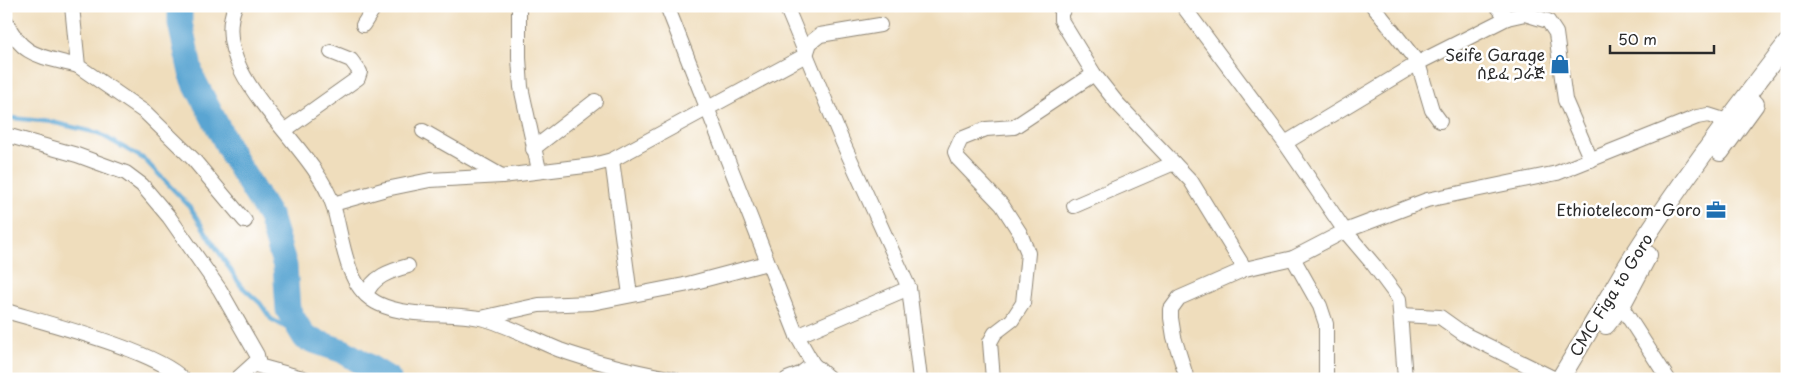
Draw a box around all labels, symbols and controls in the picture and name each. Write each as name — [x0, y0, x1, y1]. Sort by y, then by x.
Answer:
scale bar — [1610, 22, 1714, 54]
text: 50 m — [1618, 27, 1657, 50]
place label: Seife Garage ሰይፈ ጋራጅ — [1445, 42, 1545, 84]
shop icon: Seife Garage ሰይፈ ጋራጅ — [1549, 53, 1571, 75]
place label: Ethiotelecom-Goro — [1556, 197, 1701, 221]
office icon: Ethiotelecom-Goro — [1705, 199, 1727, 221]
street label: CMC Figa to Goro — [1563, 228, 1658, 361]

